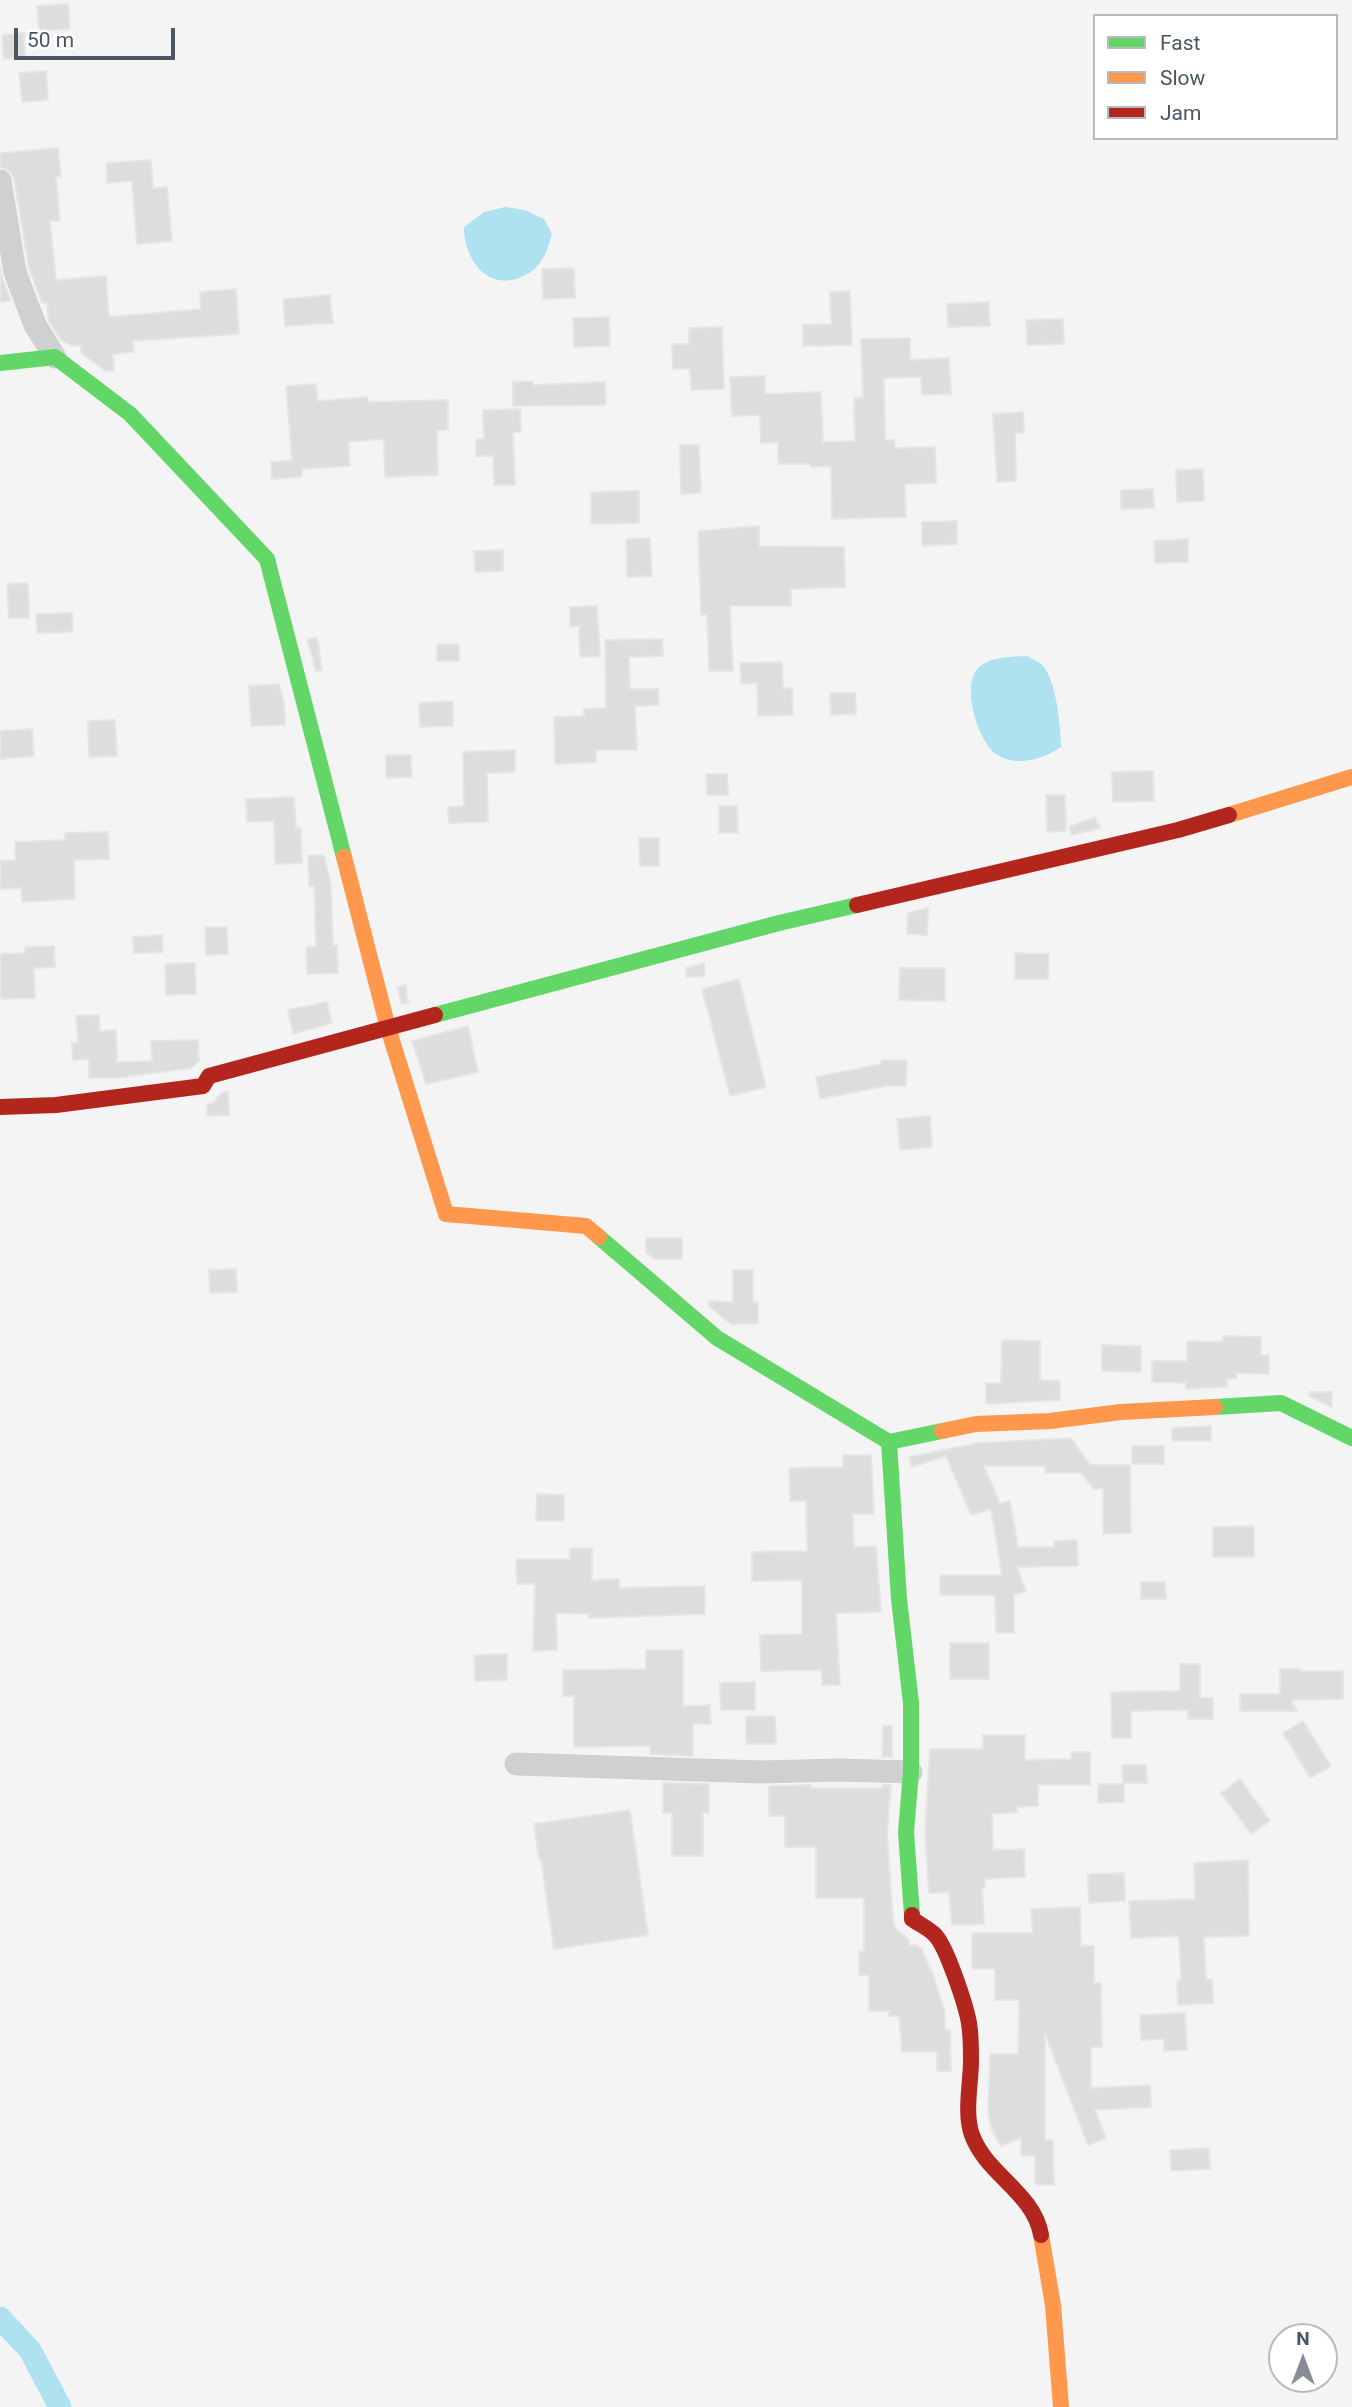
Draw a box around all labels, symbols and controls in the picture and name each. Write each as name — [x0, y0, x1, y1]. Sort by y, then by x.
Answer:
scale bar — [18, 14, 178, 58]
legend — [1093, 14, 1338, 140]
text: 50 m — [27, 28, 74, 52]
text: Fast — [1160, 31, 1200, 55]
text: Slow — [1160, 66, 1205, 90]
text: Jam — [1160, 101, 1201, 125]
north arrow — [1268, 2323, 1338, 2393]
text: N — [1296, 2327, 1310, 2350]

